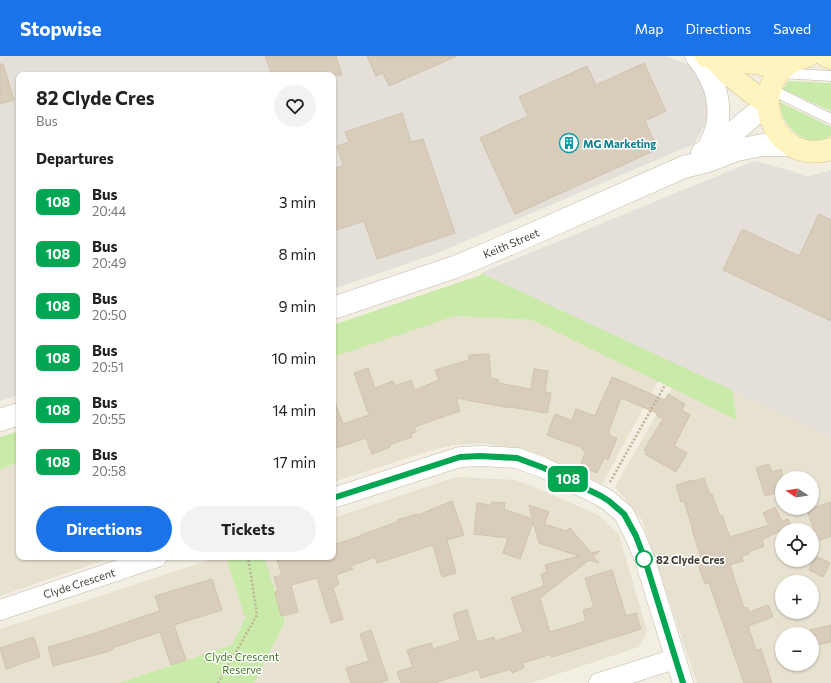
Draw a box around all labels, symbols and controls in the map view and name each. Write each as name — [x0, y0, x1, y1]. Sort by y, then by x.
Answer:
text: Stopwise — [20, 17, 101, 40]
text: Map — [635, 20, 664, 37]
text: Directions — [686, 20, 751, 37]
text: Saved — [773, 20, 811, 37]
button: heart — [274, 85, 316, 127]
text: 82 Clyde Cres — [36, 86, 155, 109]
text: Bus — [36, 113, 58, 129]
building icon: MG Marketing — [558, 132, 580, 154]
place label: MG Marketing — [583, 137, 656, 150]
text: Departures — [36, 149, 114, 167]
text: Bus — [92, 185, 117, 203]
text: 108 — [46, 193, 70, 210]
text: 3 min — [279, 193, 316, 211]
text: 20:44 — [92, 203, 126, 219]
street label: Keith Street — [481, 225, 541, 261]
text: Bus — [92, 237, 117, 255]
text: 108 — [46, 245, 70, 262]
text: 8 min — [278, 245, 316, 263]
text: 20:49 — [92, 255, 126, 271]
text: Bus — [92, 289, 117, 307]
text: 108 — [46, 297, 70, 314]
text: 9 min — [278, 297, 316, 315]
text: 20:50 — [92, 307, 127, 323]
text: Bus — [92, 341, 117, 359]
text: 108 — [46, 349, 70, 366]
text: 10 min — [271, 349, 316, 367]
text: 20:51 — [92, 359, 124, 375]
text: Bus — [92, 393, 117, 411]
text: 108 — [46, 401, 70, 418]
text: 14 min — [272, 401, 316, 419]
text: 20:55 — [92, 411, 126, 427]
text: Bus — [92, 445, 117, 463]
text: 108 — [46, 453, 70, 470]
text: 17 min — [273, 453, 316, 471]
text: 20:58 — [92, 463, 126, 479]
line badge: 108 — [545, 466, 591, 492]
text: 108 — [556, 470, 580, 487]
north arrow — [775, 471, 819, 515]
map controls — [775, 471, 819, 671]
button: Directions — [36, 506, 172, 552]
button: Tickets — [180, 506, 316, 552]
button: locate — [775, 523, 819, 567]
marker: 82 Clyde Cres — [635, 550, 653, 568]
place label: 82 Clyde Cres — [656, 553, 725, 566]
street label: Clyde Crescent — [41, 565, 117, 601]
button: + — [775, 575, 819, 619]
button: − — [775, 627, 819, 671]
park label: Clyde Crescent Reserve — [205, 650, 280, 676]

